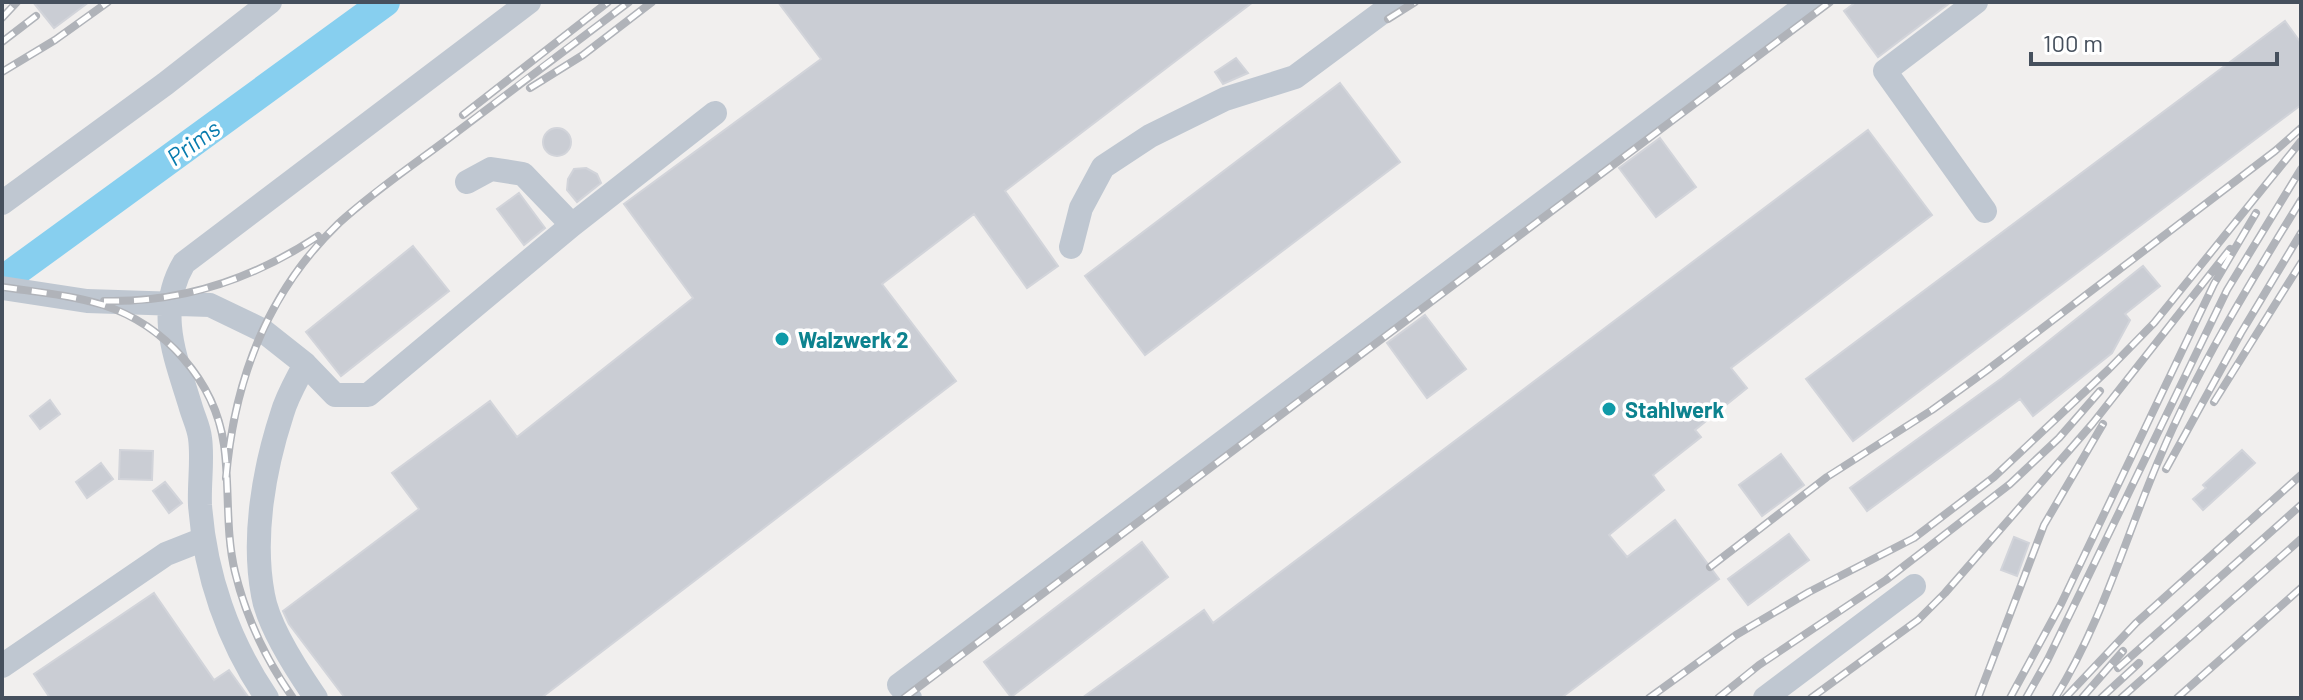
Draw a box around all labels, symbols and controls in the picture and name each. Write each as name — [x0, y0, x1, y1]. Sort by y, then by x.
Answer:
scale bar — [2031, 16, 2277, 66]
text: 100 m — [2043, 28, 2103, 57]
water label: Prims — [161, 113, 225, 171]
place label: Walzwerk 2 — [798, 326, 908, 352]
marker: Walzwerk 2 — [773, 330, 791, 348]
place label: Stahlwerk — [1625, 396, 1724, 422]
marker: Stahlwerk — [1600, 400, 1618, 418]

